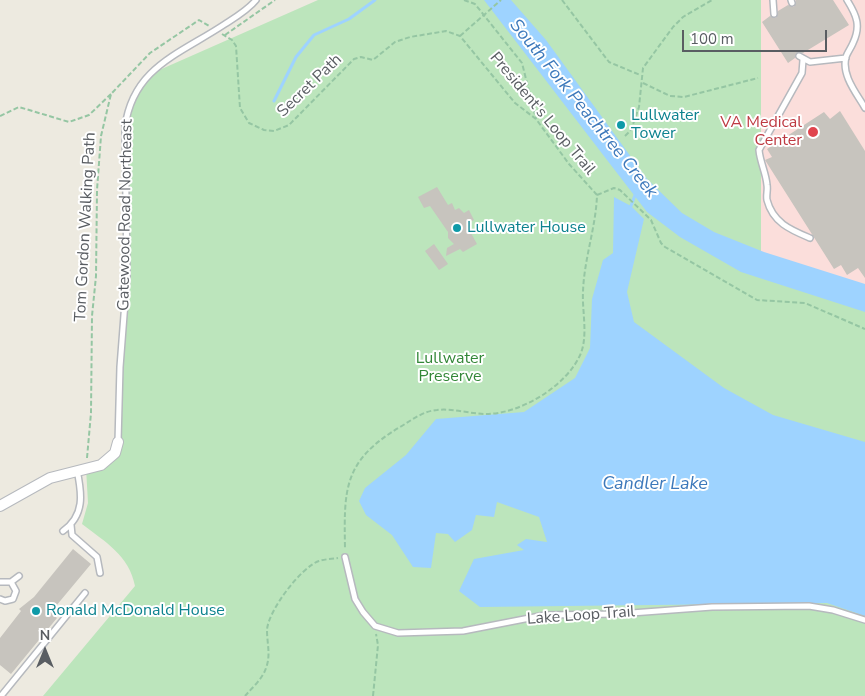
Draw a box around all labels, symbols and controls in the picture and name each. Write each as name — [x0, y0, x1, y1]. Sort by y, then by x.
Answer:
water label: South Fork Peachtree Creek — [504, 15, 662, 203]
scale bar — [685, 20, 830, 52]
text: 100 m — [690, 29, 734, 49]
street label: President's Loop Trail — [485, 49, 599, 179]
street label: Secret Path — [274, 50, 346, 122]
place label: Lullwater Tower — [631, 106, 699, 144]
place label: VA Medical Center — [720, 113, 802, 151]
street label: Gatewood Road Northeast — [115, 119, 137, 311]
marker: Lullwater Tower — [615, 119, 627, 131]
marker: VA Medical Center — [806, 125, 820, 139]
street label: Tom Gordon Walking Path — [71, 132, 101, 322]
place label: Lullwater House — [467, 218, 586, 238]
marker: Lullwater House — [451, 222, 463, 234]
park label: Lullwater Preserve — [416, 349, 484, 387]
water label: Candler Lake — [602, 474, 708, 496]
place label: Ronald McDonald House — [46, 601, 225, 621]
street label: Lake Loop Trail — [526, 603, 636, 629]
marker: Ronald McDonald House — [30, 605, 42, 617]
north arrow — [20, 626, 70, 676]
text: N — [40, 626, 50, 645]

